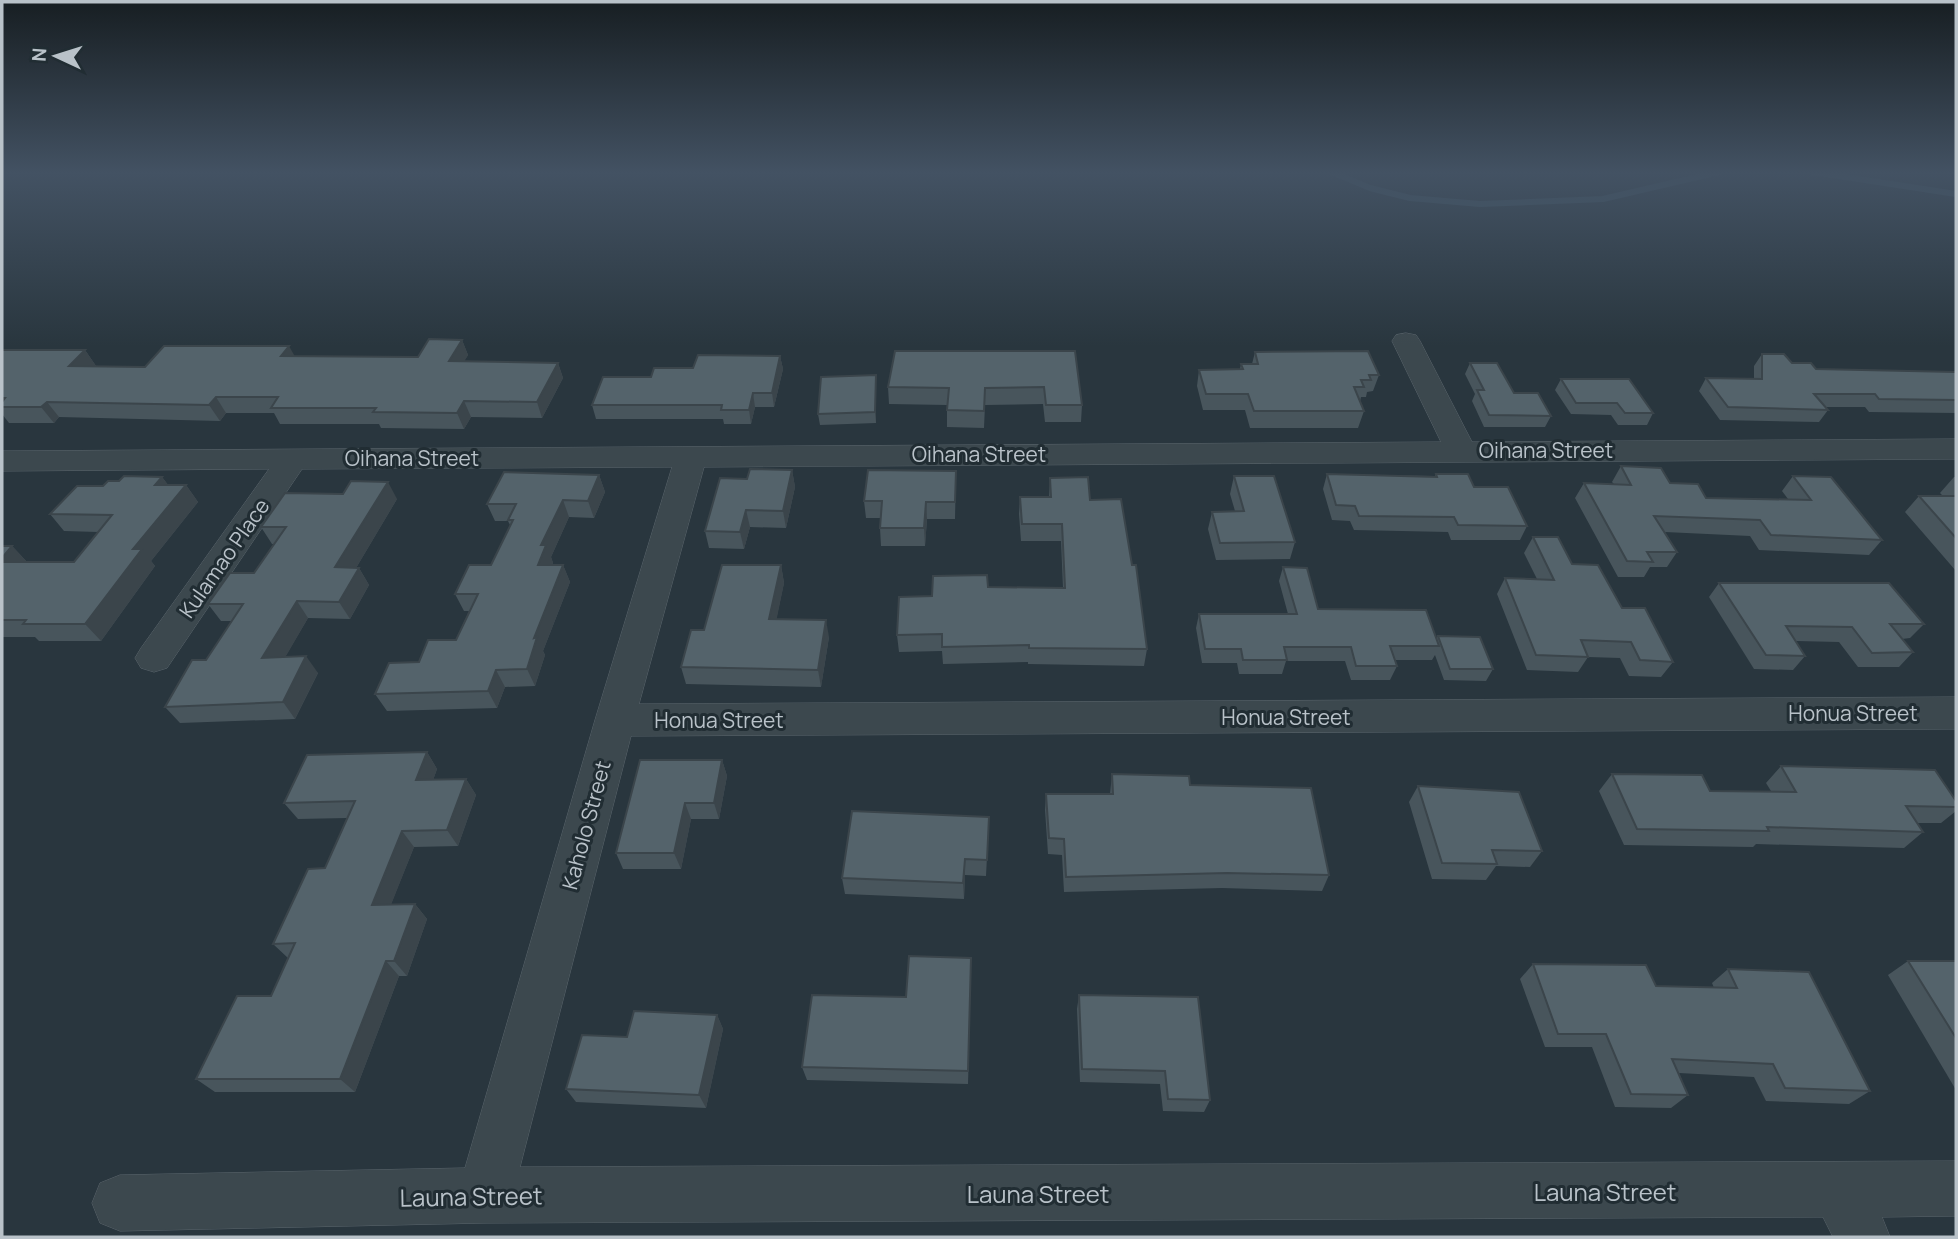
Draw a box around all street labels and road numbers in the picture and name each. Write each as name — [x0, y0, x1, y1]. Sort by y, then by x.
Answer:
street label: Oihana Street — [1479, 436, 1613, 464]
street label: Oihana Street — [912, 440, 1046, 468]
street label: Oihana Street — [345, 444, 479, 472]
street label: Kulamao Place — [172, 493, 276, 623]
street label: Honua Street — [1788, 699, 1918, 727]
street label: Honua Street — [1221, 703, 1351, 731]
street label: Honua Street — [654, 706, 784, 734]
street label: Kaholo Street — [555, 758, 617, 892]
street label: Launa Street — [1534, 1175, 1676, 1208]
street label: Launa Street — [967, 1177, 1109, 1210]
street label: Launa Street — [399, 1178, 543, 1214]

